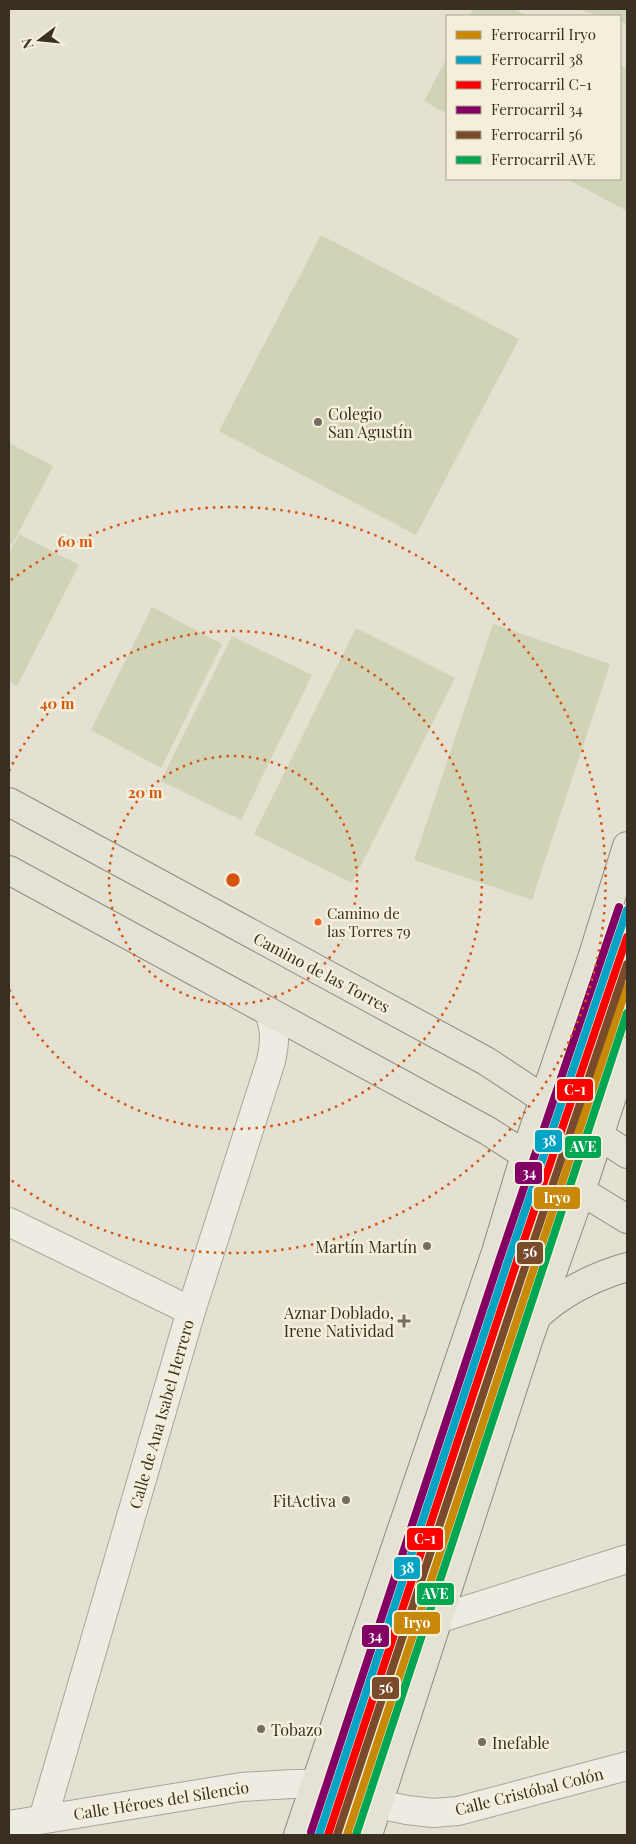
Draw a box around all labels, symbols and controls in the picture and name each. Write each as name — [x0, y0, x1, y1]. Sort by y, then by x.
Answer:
north arrow — [15, 15, 65, 65]
legend — [446, 15, 621, 180]
text: Ferrocarril Iryo — [491, 24, 596, 44]
text: N — [16, 36, 38, 51]
text: Ferrocarril 38 — [491, 49, 583, 69]
text: Ferrocarril C-1 — [491, 74, 592, 94]
text: Ferrocarril 34 — [491, 99, 583, 119]
text: Ferrocarril 56 — [491, 124, 583, 144]
text: Ferrocarril AVE — [491, 149, 595, 169]
place label: Colegio San Agustín — [328, 403, 413, 442]
marker: Colegio San Agustín — [312, 416, 324, 428]
text: 60 m — [57, 531, 93, 551]
text: 40 m — [40, 693, 75, 713]
text: 20 m — [128, 782, 163, 802]
centre of rings — [224, 871, 242, 889]
place label: Camino de las Torres 79 — [327, 903, 411, 941]
marker: Camino de las Torres 79 — [313, 917, 323, 927]
street label: Camino de las Torres — [250, 927, 394, 1017]
line badge: C-1 — [556, 1078, 594, 1102]
text: C-1 — [564, 1080, 586, 1099]
line badge: 38 — [534, 1129, 563, 1153]
text: 38 — [542, 1131, 556, 1150]
line badge: AVE — [564, 1135, 602, 1159]
text: AVE — [569, 1137, 596, 1156]
line badge: 34 — [514, 1161, 543, 1185]
text: 34 — [522, 1163, 536, 1182]
line badge: Iryo — [533, 1186, 581, 1210]
text: Iryo — [544, 1188, 570, 1207]
place label: Martín Martín — [315, 1236, 417, 1257]
marker: Martín Martín — [421, 1240, 433, 1252]
line badge: 56 — [516, 1241, 544, 1265]
text: 56 — [523, 1242, 537, 1261]
place label: Aznar Doblado, Irene Natividad — [283, 1302, 394, 1341]
marker: Aznar Doblado, Irene Natividad — [398, 1315, 410, 1327]
street label: Calle de Ana Isabel Herrero — [124, 1317, 198, 1511]
place label: FitActiva — [273, 1490, 336, 1511]
marker: FitActiva — [340, 1494, 352, 1506]
line badge: C-1 — [406, 1527, 444, 1551]
text: C-1 — [414, 1529, 436, 1548]
line badge: 38 — [393, 1556, 421, 1580]
text: 38 — [400, 1558, 414, 1577]
line badge: AVE — [416, 1582, 455, 1606]
text: AVE — [421, 1584, 448, 1603]
line badge: Iryo — [393, 1611, 441, 1635]
text: Iryo — [404, 1613, 430, 1632]
line badge: 34 — [361, 1624, 390, 1648]
text: 34 — [368, 1626, 382, 1645]
line badge: 56 — [371, 1676, 400, 1700]
text: 56 — [379, 1678, 393, 1697]
place label: Tobazo — [271, 1719, 323, 1740]
marker: Tobazo — [255, 1723, 267, 1735]
place label: Inefable — [492, 1732, 550, 1753]
marker: Inefable — [476, 1736, 488, 1748]
street label: Calle Cristóbal Colón — [453, 1762, 606, 1820]
street label: Calle Héroes del Silencio — [72, 1776, 250, 1824]

